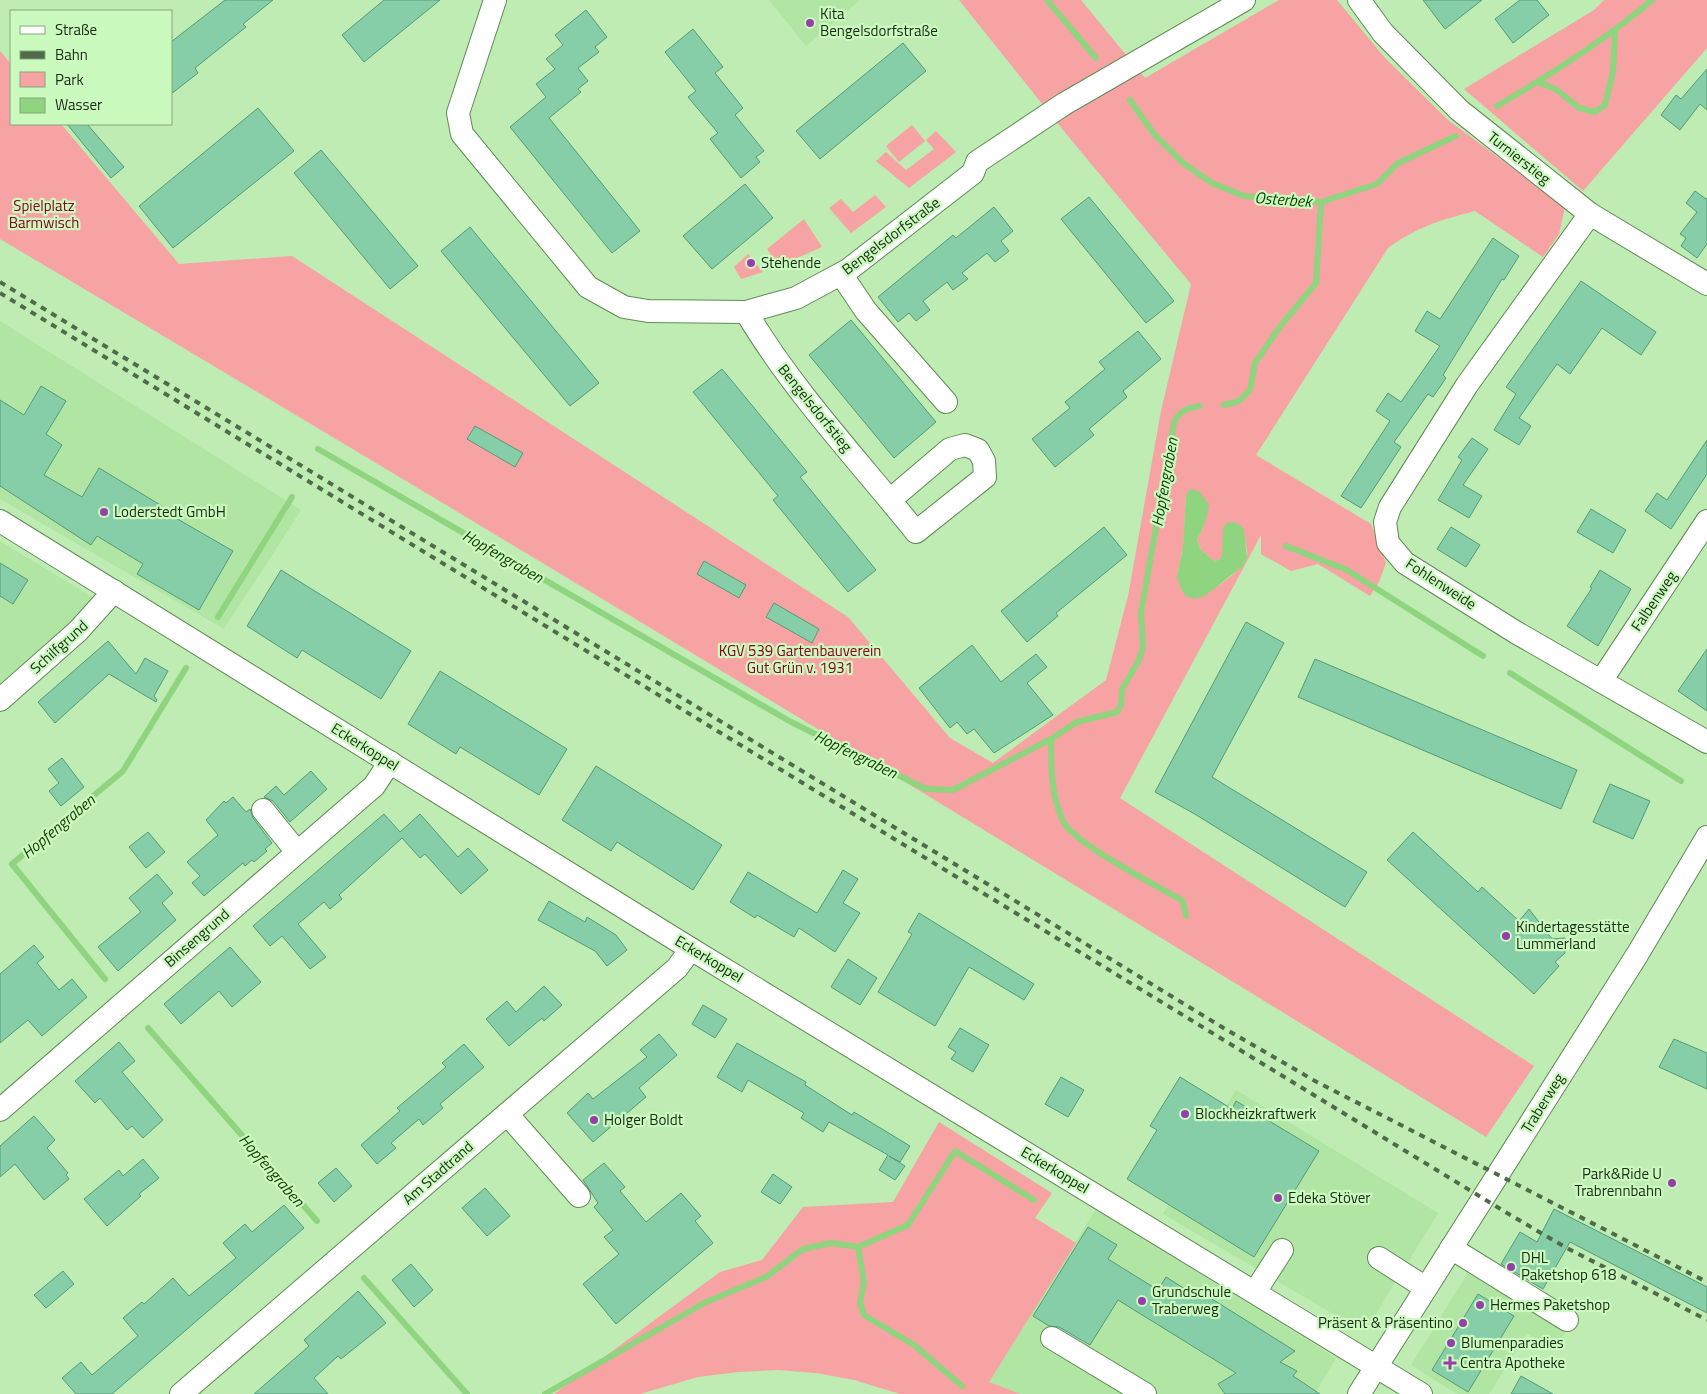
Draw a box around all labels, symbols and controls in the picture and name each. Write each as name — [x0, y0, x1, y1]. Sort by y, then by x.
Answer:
place label: Kita Bengelsdorfstraße — [820, 2, 938, 42]
legend — [10, 10, 172, 125]
marker: Kita Bengelsdorfstraße — [804, 17, 816, 29]
text: Straße — [55, 18, 97, 41]
text: Bahn — [55, 43, 88, 66]
text: Park — [55, 68, 84, 91]
text: Wasser — [55, 93, 102, 116]
street label: Turnierstieg — [1483, 126, 1556, 190]
water label: Osterbek — [1254, 185, 1314, 213]
street label: Bengelsdorfstraße — [837, 191, 945, 280]
park label: Spielplatz Barmwisch — [9, 194, 79, 234]
place label: Stehende — [761, 251, 821, 274]
marker: Stehende — [745, 257, 757, 269]
street label: Bengelsdorfstieg — [773, 359, 858, 457]
water label: Hopfengraben — [1144, 435, 1184, 528]
place label: Loderstedt GmbH — [114, 500, 226, 523]
marker: Loderstedt GmbH — [98, 506, 110, 518]
water label: Hopfengraben — [458, 523, 549, 589]
street label: Fohlenweide — [1401, 552, 1481, 615]
street label: Falbenweg — [1625, 566, 1682, 636]
street label: Schilfgrund — [25, 614, 93, 679]
park label: KGV 539 Gartenbauverein Gut Grün v. 1931 — [719, 639, 881, 679]
street label: Eckerkoppel — [327, 717, 404, 777]
water label: Hopfengraben — [810, 724, 902, 785]
water label: Hopfengraben — [16, 787, 101, 864]
street label: Binsengrund — [159, 903, 234, 973]
place label: Kindertagesstätte Lummerland — [1516, 915, 1629, 955]
street label: Eckerkoppel — [671, 929, 748, 988]
marker: Kindertagesstätte Lummerland — [1500, 930, 1512, 942]
street label: Traberweg — [1515, 1068, 1570, 1137]
place label: Blockheizkraftwerk — [1195, 1102, 1317, 1125]
place label: Holger Boldt — [604, 1108, 684, 1131]
marker: Blockheizkraftwerk — [1179, 1108, 1191, 1120]
marker: Holger Boldt — [588, 1114, 600, 1126]
water label: Hopfengraben — [234, 1128, 311, 1212]
street label: Am Stadtrand — [397, 1135, 478, 1210]
street label: Eckerkoppel — [1017, 1140, 1094, 1199]
place label: Park&Ride U Trabrennbahn — [1575, 1162, 1662, 1202]
marker: Park&Ride U Trabrennbahn — [1666, 1177, 1678, 1189]
place label: Edeka Stöver — [1288, 1186, 1371, 1209]
marker: Edeka Stöver — [1272, 1192, 1284, 1204]
place label: DHL Paketshop 618 — [1521, 1246, 1616, 1286]
marker: DHL Paketshop 618 — [1505, 1261, 1517, 1273]
place label: Grundschule Traberweg — [1152, 1280, 1231, 1320]
place label: Hermes Paketshop — [1490, 1293, 1610, 1316]
marker: Grundschule Traberweg — [1136, 1295, 1148, 1307]
marker: Hermes Paketshop — [1474, 1299, 1486, 1311]
place label: Präsent & Präsentino — [1318, 1311, 1453, 1334]
marker: Präsent & Präsentino — [1457, 1317, 1469, 1329]
place label: Blumenparadies — [1461, 1331, 1564, 1354]
marker: Blumenparadies — [1445, 1337, 1457, 1349]
place label: Centra Apotheke — [1460, 1351, 1565, 1374]
marker: Centra Apotheke — [1444, 1357, 1456, 1369]

